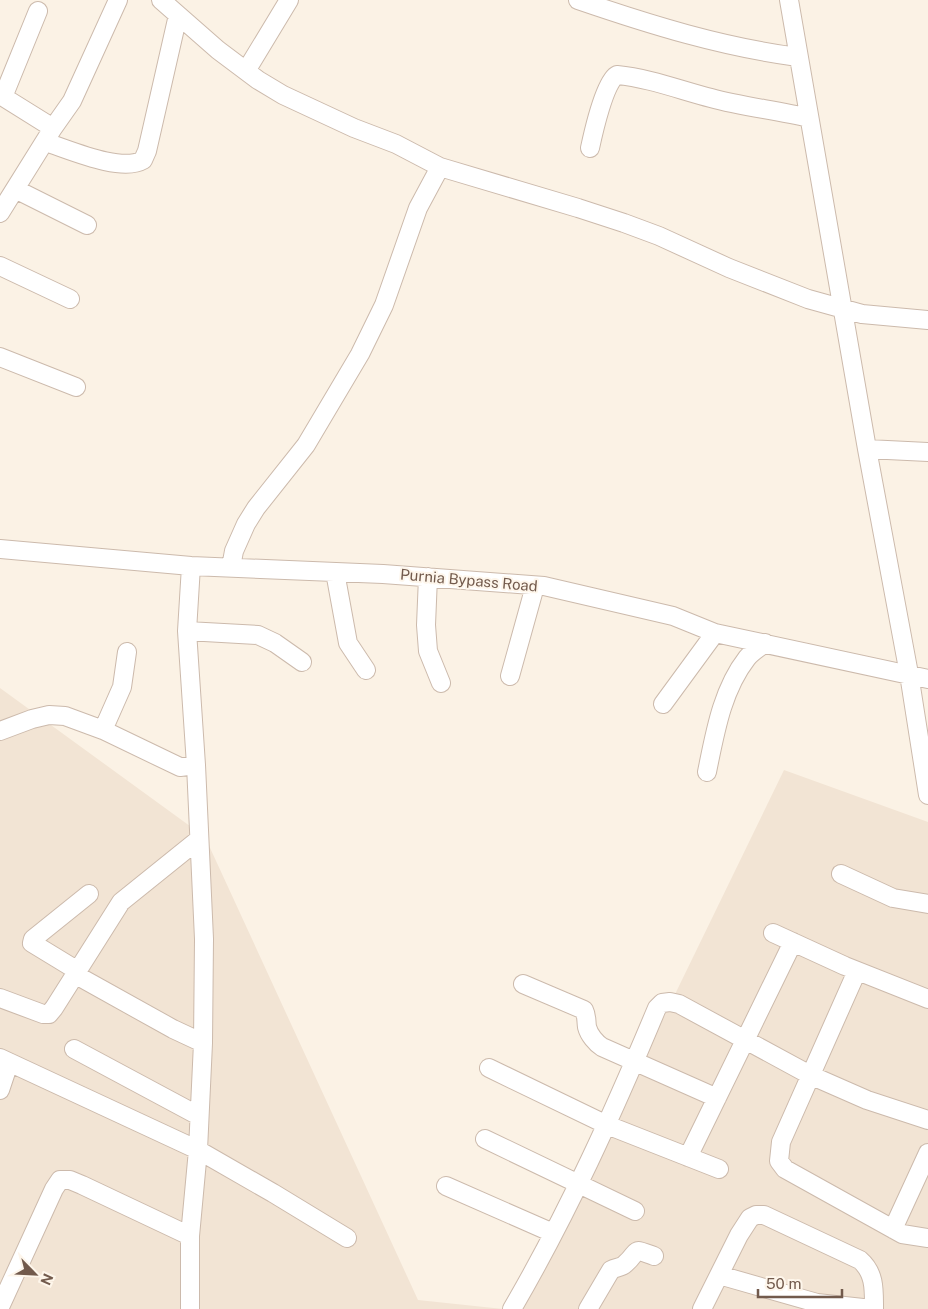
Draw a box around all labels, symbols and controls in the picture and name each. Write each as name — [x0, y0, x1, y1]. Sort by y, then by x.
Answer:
street label: Purnia Bypass Road — [400, 566, 538, 594]
north arrow — [10, 1249, 60, 1299]
scale bar — [758, 1266, 842, 1298]
text: N — [37, 1271, 56, 1288]
text: 50 m — [766, 1275, 801, 1292]

